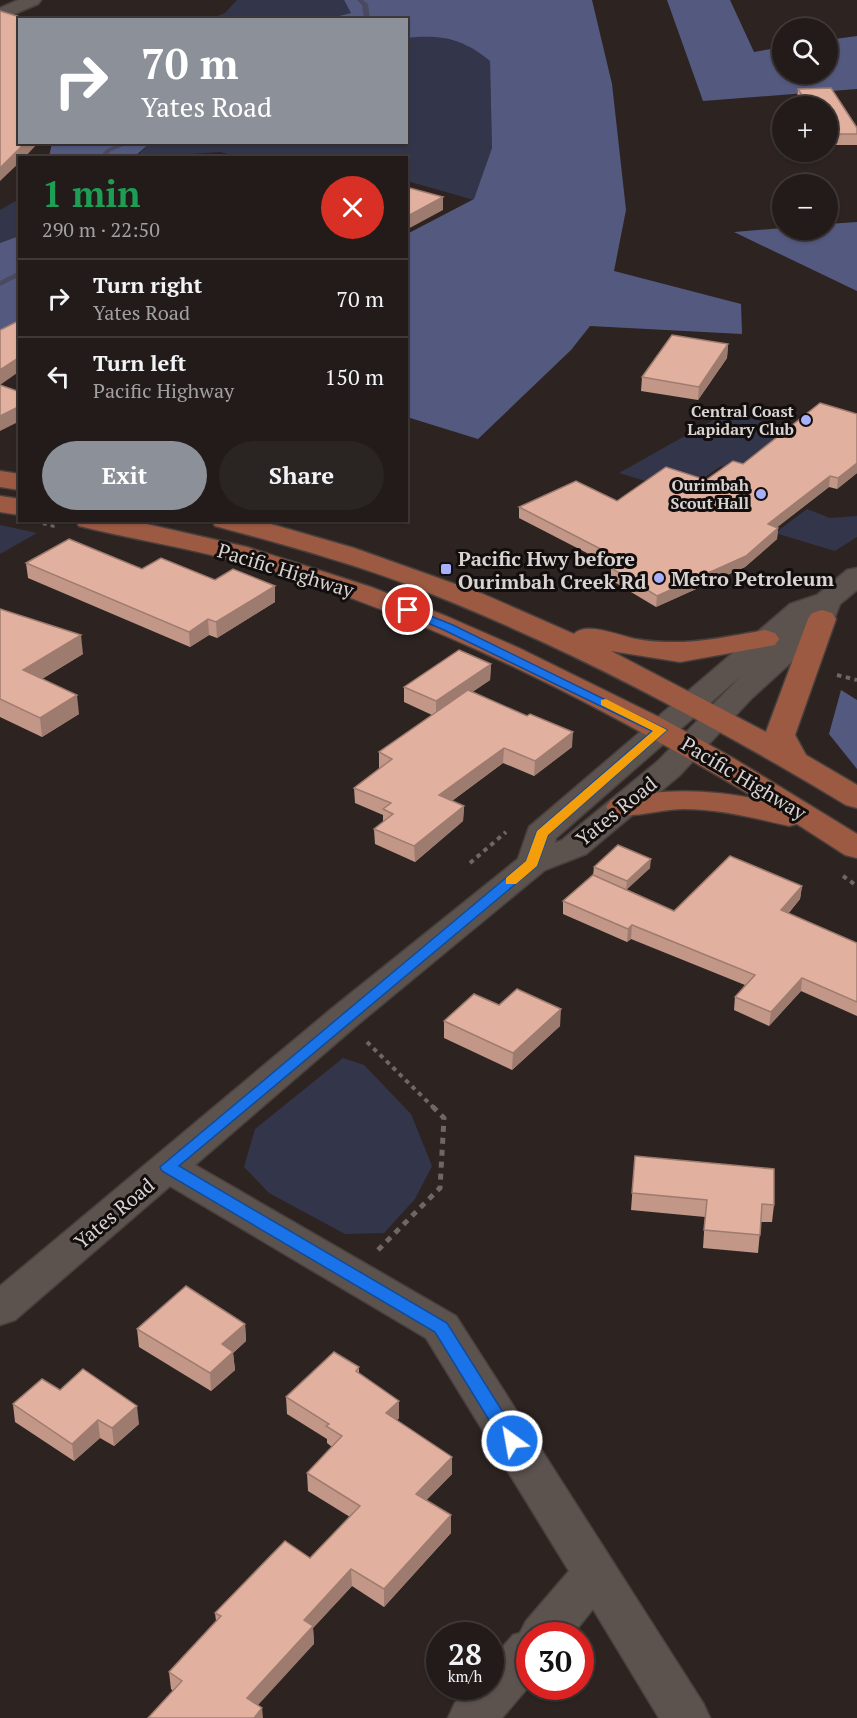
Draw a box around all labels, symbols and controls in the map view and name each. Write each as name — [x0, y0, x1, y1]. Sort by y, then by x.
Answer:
map controls — [772, 18, 838, 240]
button: search — [772, 18, 838, 84]
text: 70 m — [141, 35, 239, 91]
icon: right — [42, 42, 120, 120]
text: Yates Road — [141, 89, 272, 125]
button: + — [772, 96, 838, 162]
text: 1 min — [42, 170, 140, 217]
button: − — [772, 174, 838, 240]
button: close — [321, 176, 384, 239]
text: 290 m · 22:50 — [42, 216, 160, 243]
text: Turn right — [93, 270, 202, 299]
icon: right — [42, 282, 75, 315]
text: 70 m — [336, 284, 384, 313]
text: Yates Road — [93, 299, 190, 326]
text: Turn left — [93, 348, 186, 377]
icon: left — [42, 360, 75, 393]
text: 150 m — [324, 362, 384, 391]
text: Pacific Highway — [93, 377, 234, 404]
place label: Central Coast Lapidary Club — [687, 400, 795, 440]
marker: Central Coast Lapidary Club — [799, 413, 813, 427]
button: Exit — [42, 441, 207, 510]
button: Share — [219, 441, 384, 510]
place label: Ourimbah Scout Hall — [671, 474, 750, 514]
marker: Ourimbah Scout Hall — [754, 487, 768, 501]
street label: Pacific Highway — [215, 536, 358, 604]
place label: Pacific Hwy before Ourimbah Creek Rd — [458, 545, 646, 595]
marker: Pacific Hwy before Ourimbah Creek Rd — [439, 562, 453, 576]
place label: Metro Petroleum — [671, 565, 834, 592]
marker: Metro Petroleum — [652, 571, 666, 585]
pin — [382, 584, 433, 635]
icon: arrive — [391, 593, 424, 626]
street label: Pacific Highway — [677, 730, 812, 826]
street label: Yates Road — [570, 770, 662, 852]
street label: Yates Road — [68, 1171, 160, 1255]
position arrow — [480, 1409, 544, 1473]
speed limit sign: 30 — [516, 1622, 594, 1700]
text: 28 — [448, 1634, 482, 1674]
text: km/h — [448, 1666, 482, 1686]

